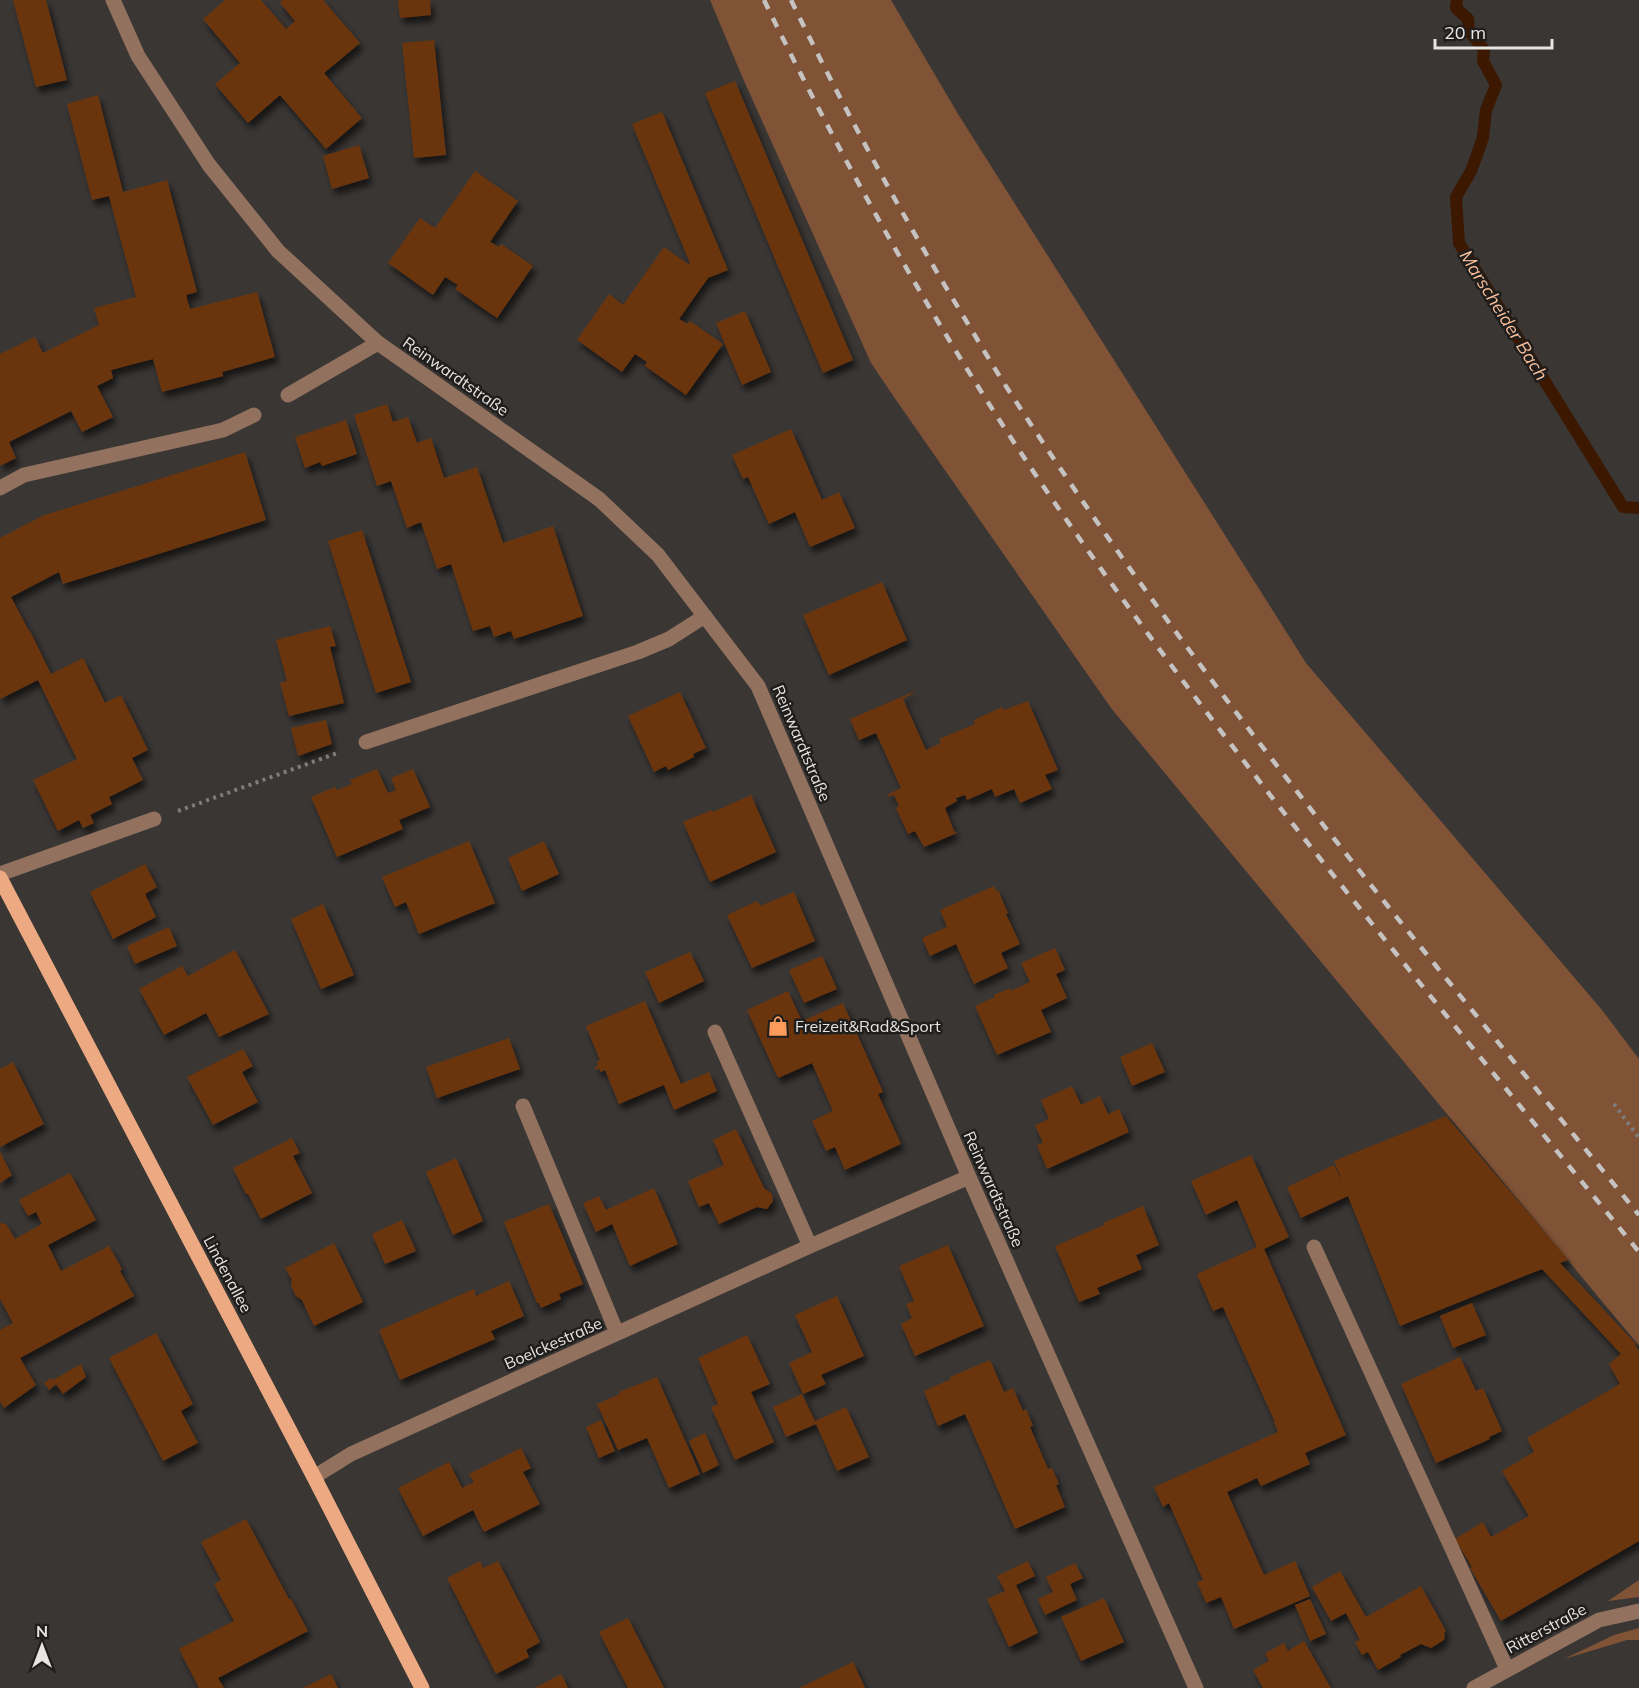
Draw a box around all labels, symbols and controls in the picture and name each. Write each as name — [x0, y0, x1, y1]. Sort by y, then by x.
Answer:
scale bar — [1435, 12, 1552, 50]
text: 20 m — [1444, 21, 1486, 44]
water label: Marscheider Bach — [1455, 246, 1553, 384]
street label: Reinwardtstraße — [399, 332, 513, 420]
street label: Reinwardtstraße — [768, 682, 836, 804]
shop icon: Freizeit&Rad&Sport — [766, 1014, 790, 1038]
place label: Freizeit&Rad&Sport — [795, 1016, 941, 1036]
street label: Reinwardtstraße — [960, 1128, 1028, 1250]
street label: Lindenallee — [199, 1232, 257, 1316]
street label: Boelckestraße — [501, 1313, 605, 1373]
street label: Ritterstraße — [1503, 1599, 1589, 1657]
north arrow — [12, 1616, 72, 1676]
text: N — [36, 1621, 48, 1641]

